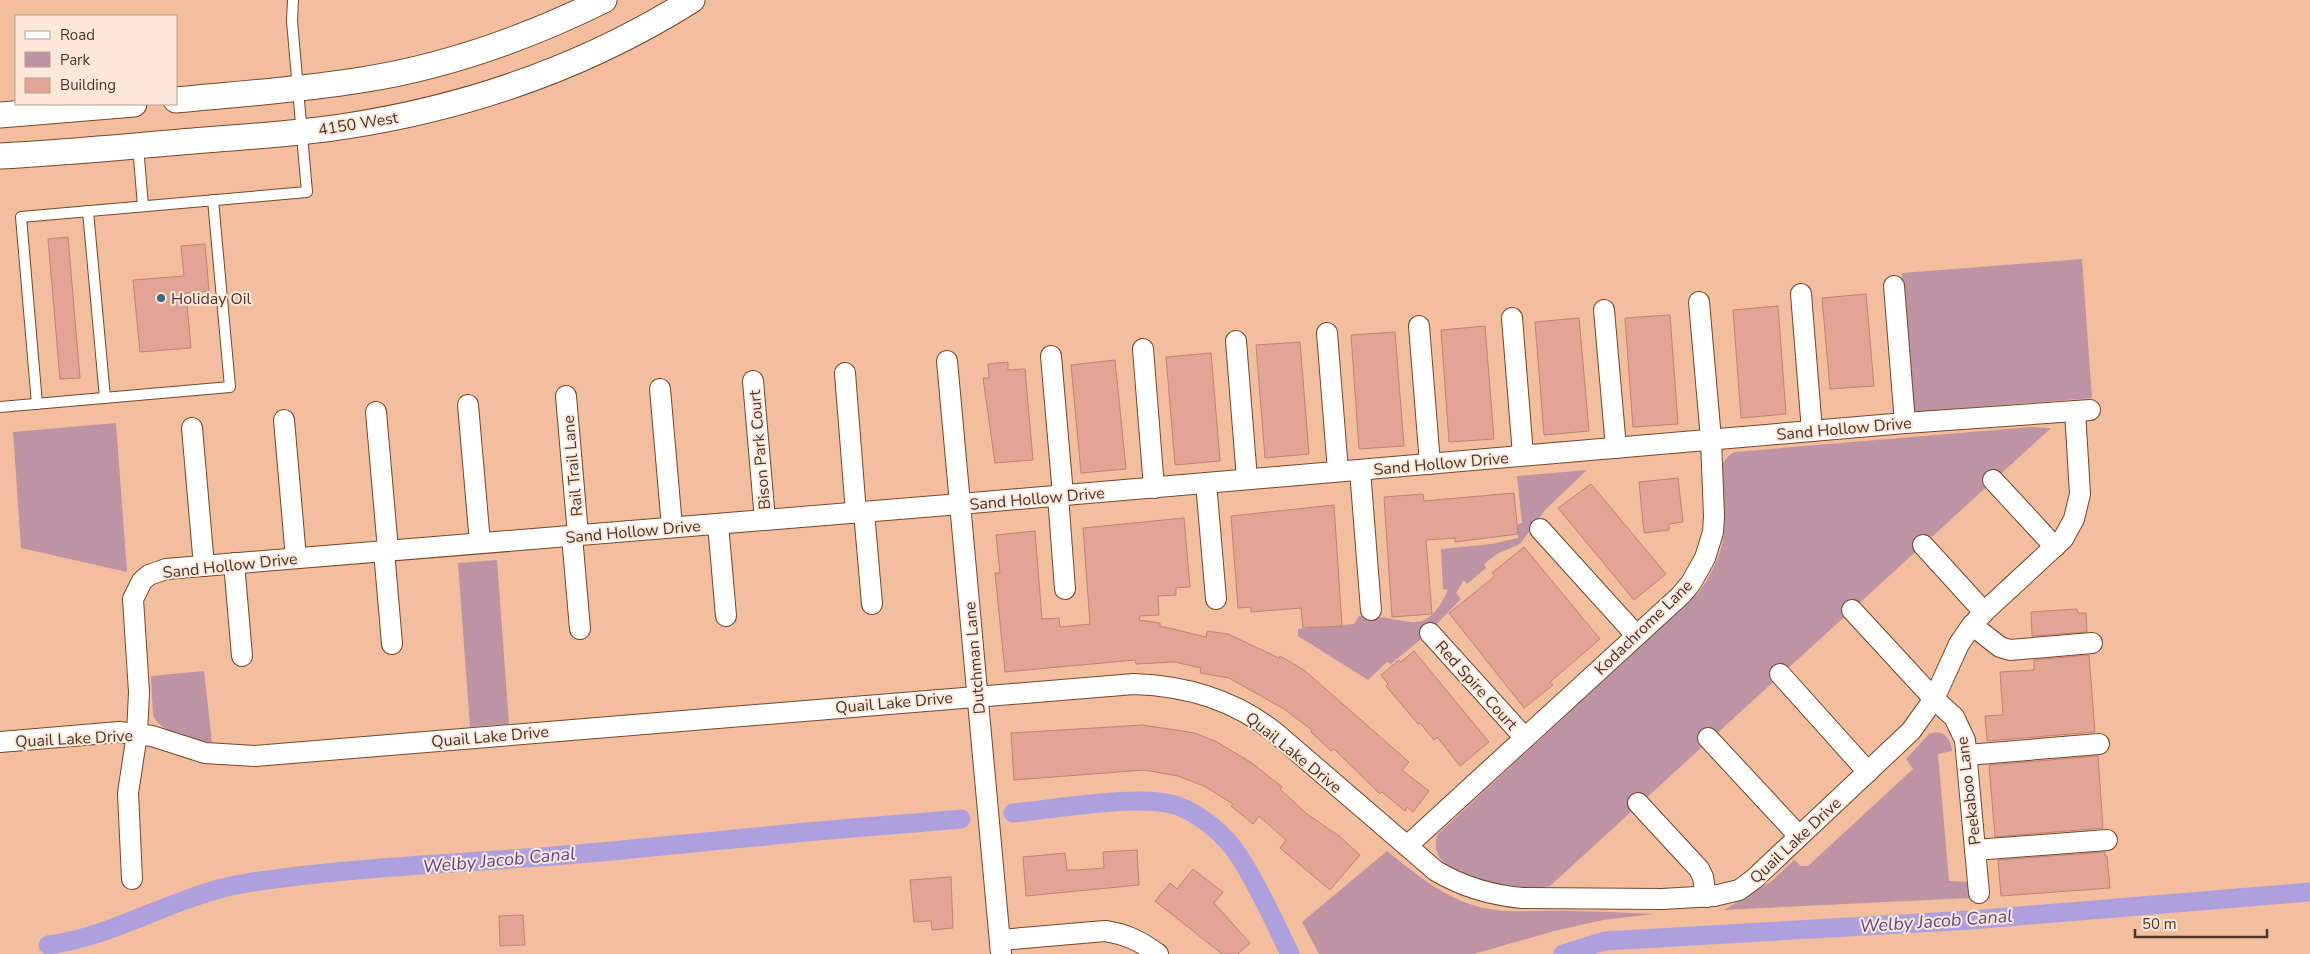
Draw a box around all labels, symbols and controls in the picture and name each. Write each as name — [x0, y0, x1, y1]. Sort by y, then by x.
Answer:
legend — [15, 15, 178, 105]
text: Road — [60, 25, 95, 45]
text: Park — [60, 50, 90, 70]
text: Building — [60, 75, 116, 95]
street label: 4150 West — [316, 107, 400, 141]
place label: Holiday Oil — [171, 288, 252, 310]
marker: Holiday Oil — [155, 292, 167, 304]
street label: Bison Park Court — [744, 389, 776, 511]
street label: Sand Hollow Drive — [1776, 412, 1913, 446]
street label: Rail Trail Lane — [558, 414, 588, 517]
street label: Sand Hollow Drive — [1373, 447, 1510, 481]
street label: Sand Hollow Drive — [969, 482, 1106, 516]
street label: Sand Hollow Drive — [565, 515, 702, 549]
street label: Sand Hollow Drive — [162, 548, 299, 584]
street label: Kodachrome Lane — [1590, 575, 1698, 680]
street label: Dutchman Lane — [959, 601, 991, 715]
street label: Red Spire Court — [1430, 636, 1523, 735]
street label: Quail Lake Drive — [834, 687, 954, 719]
street label: Quail Lake Drive — [1241, 707, 1346, 798]
street label: Quail Lake Drive — [430, 721, 550, 753]
street label: Quail Lake Drive — [15, 725, 133, 753]
street label: Peekaboo Lane — [1951, 735, 1987, 846]
street label: Quail Lake Drive — [1745, 793, 1846, 889]
water label: Welby Jacob Canal — [422, 841, 576, 879]
water label: Welby Jacob Canal — [1859, 904, 2013, 938]
scale bar — [2135, 906, 2268, 938]
text: 50 m — [2142, 914, 2177, 934]

